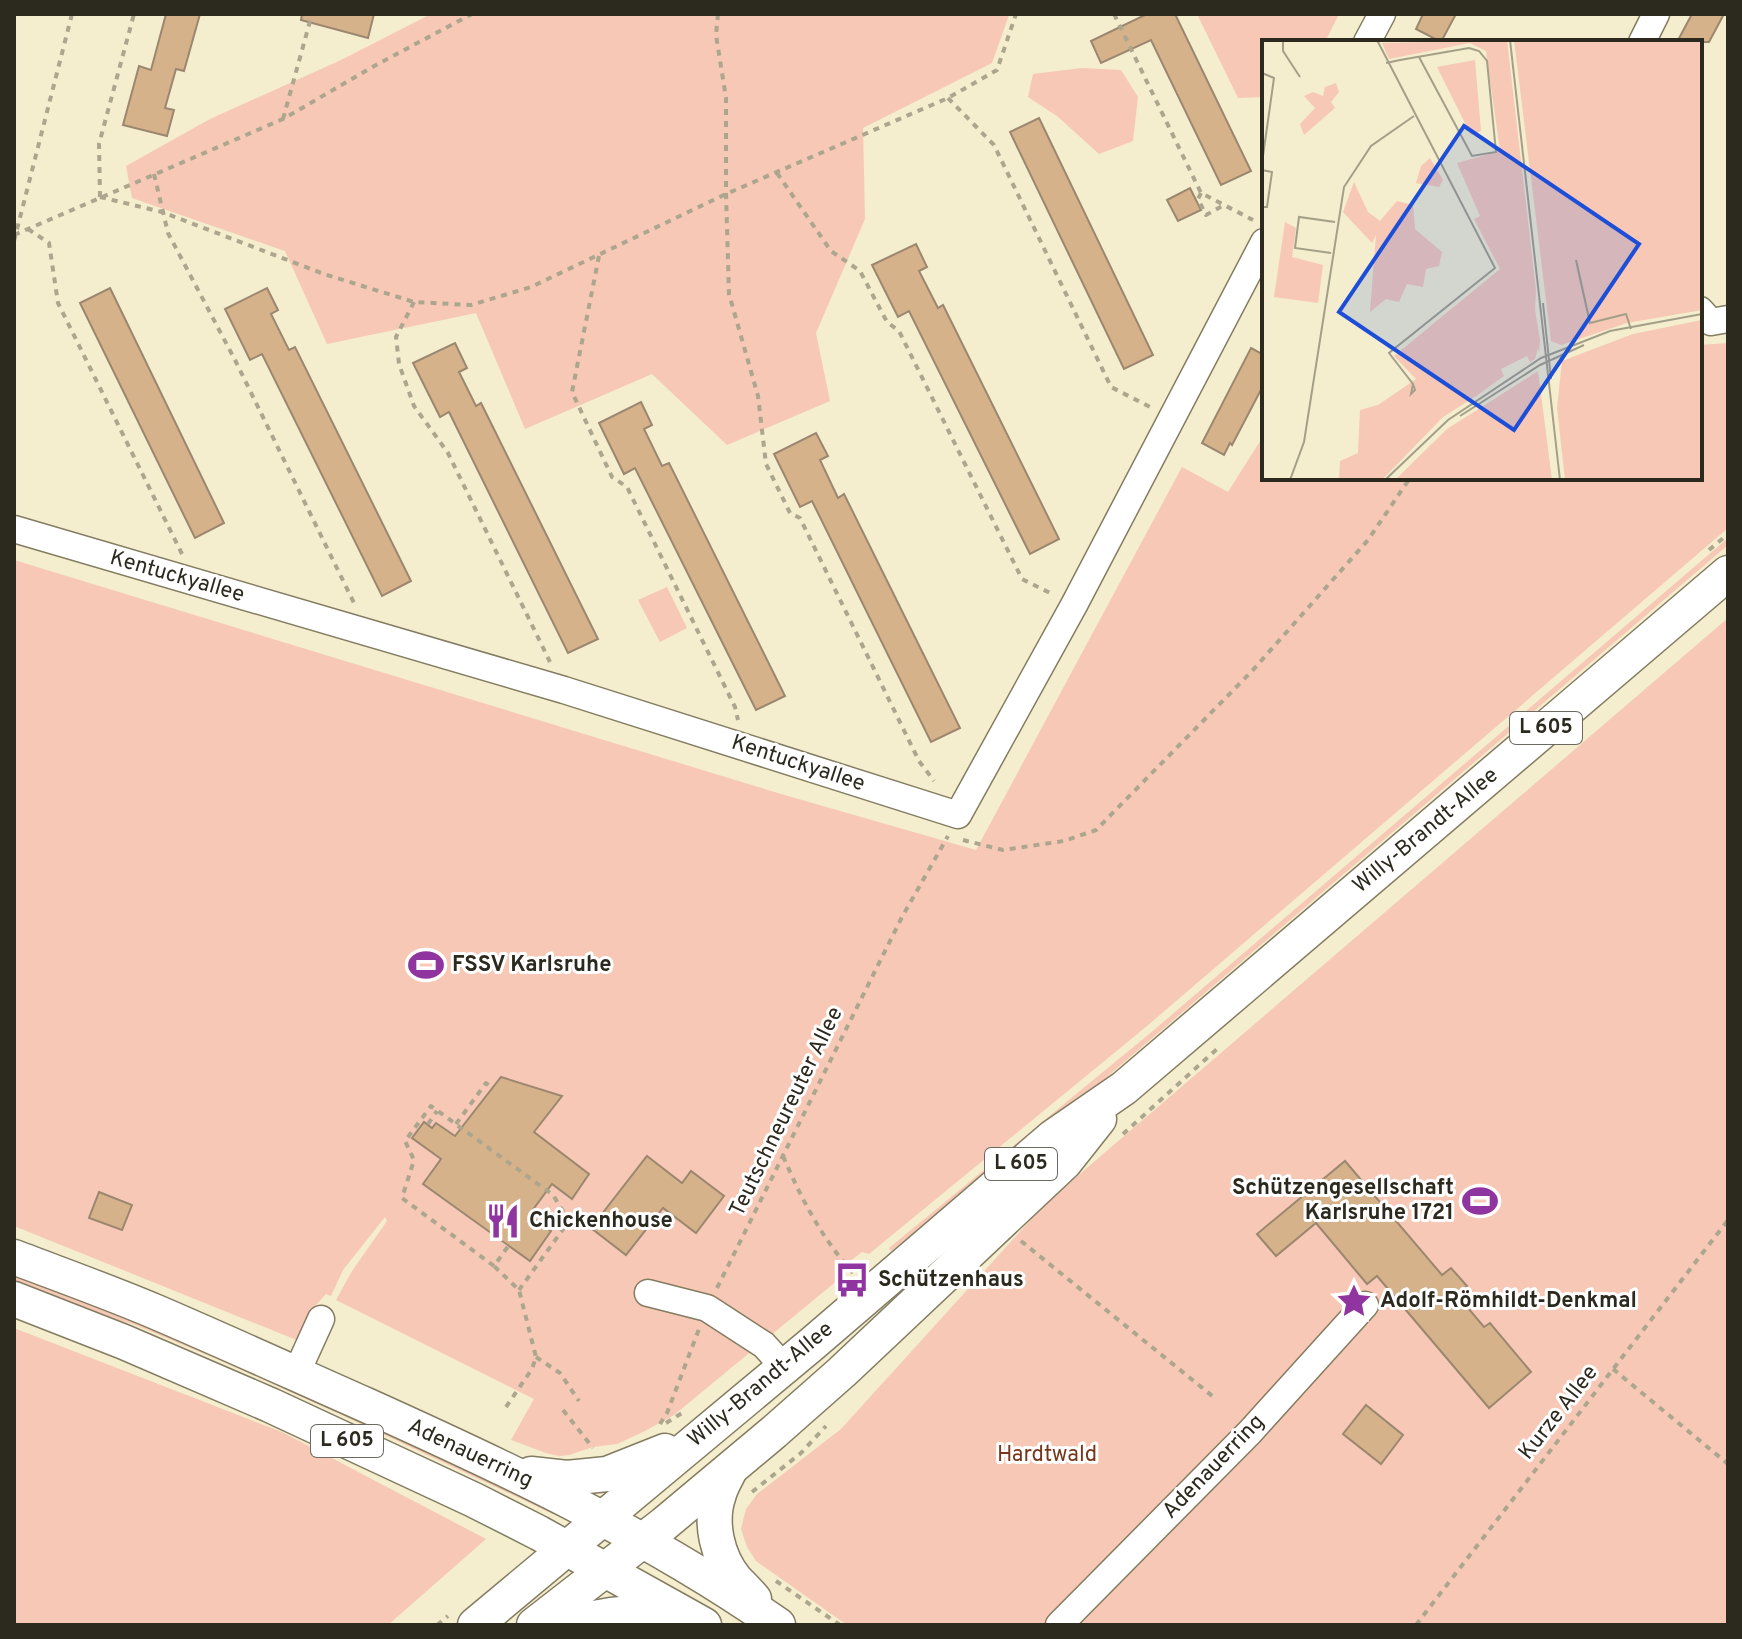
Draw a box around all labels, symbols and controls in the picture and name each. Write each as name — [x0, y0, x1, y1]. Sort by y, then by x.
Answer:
inset map — [1262, 40, 1702, 480]
street label: Kentuckyallee — [107, 545, 247, 609]
road number: L 605 — [1510, 712, 1582, 744]
street label: Kentuckyallee — [728, 730, 868, 798]
street label: Willy-Brandt-Allee — [1348, 762, 1504, 900]
sports icon: FSSV Karlsruhe — [407, 946, 445, 984]
place label: FSSV Karlsruhe — [452, 952, 611, 979]
street label: Teutschneureuter Allee — [724, 1003, 850, 1221]
road number: L 605 — [985, 1148, 1057, 1180]
place label: Schützengesellschaft Karlsruhe 1721 — [1232, 1175, 1454, 1227]
sports icon: Schützengesellschaft Karlsruhe 1721 — [1461, 1182, 1499, 1220]
restaurant icon: Chickenhouse — [484, 1202, 522, 1240]
place label: Chickenhouse — [529, 1208, 673, 1235]
bus stop icon: Schützenhaus — [833, 1261, 871, 1299]
place label: Schützenhaus — [878, 1267, 1024, 1294]
place icon: Adolf-Römhildt-Denkmal — [1335, 1282, 1373, 1320]
place label: Adolf-Römhildt-Denkmal — [1380, 1288, 1637, 1315]
street label: Willy-Brandt-Allee — [683, 1316, 839, 1454]
street label: Kurze Allee — [1514, 1360, 1604, 1466]
street label: Adenauerring — [1157, 1409, 1271, 1525]
street label: Adenauerring — [403, 1413, 537, 1495]
road number: L 605 — [311, 1425, 383, 1457]
park label: Hardtwald — [997, 1442, 1097, 1469]

